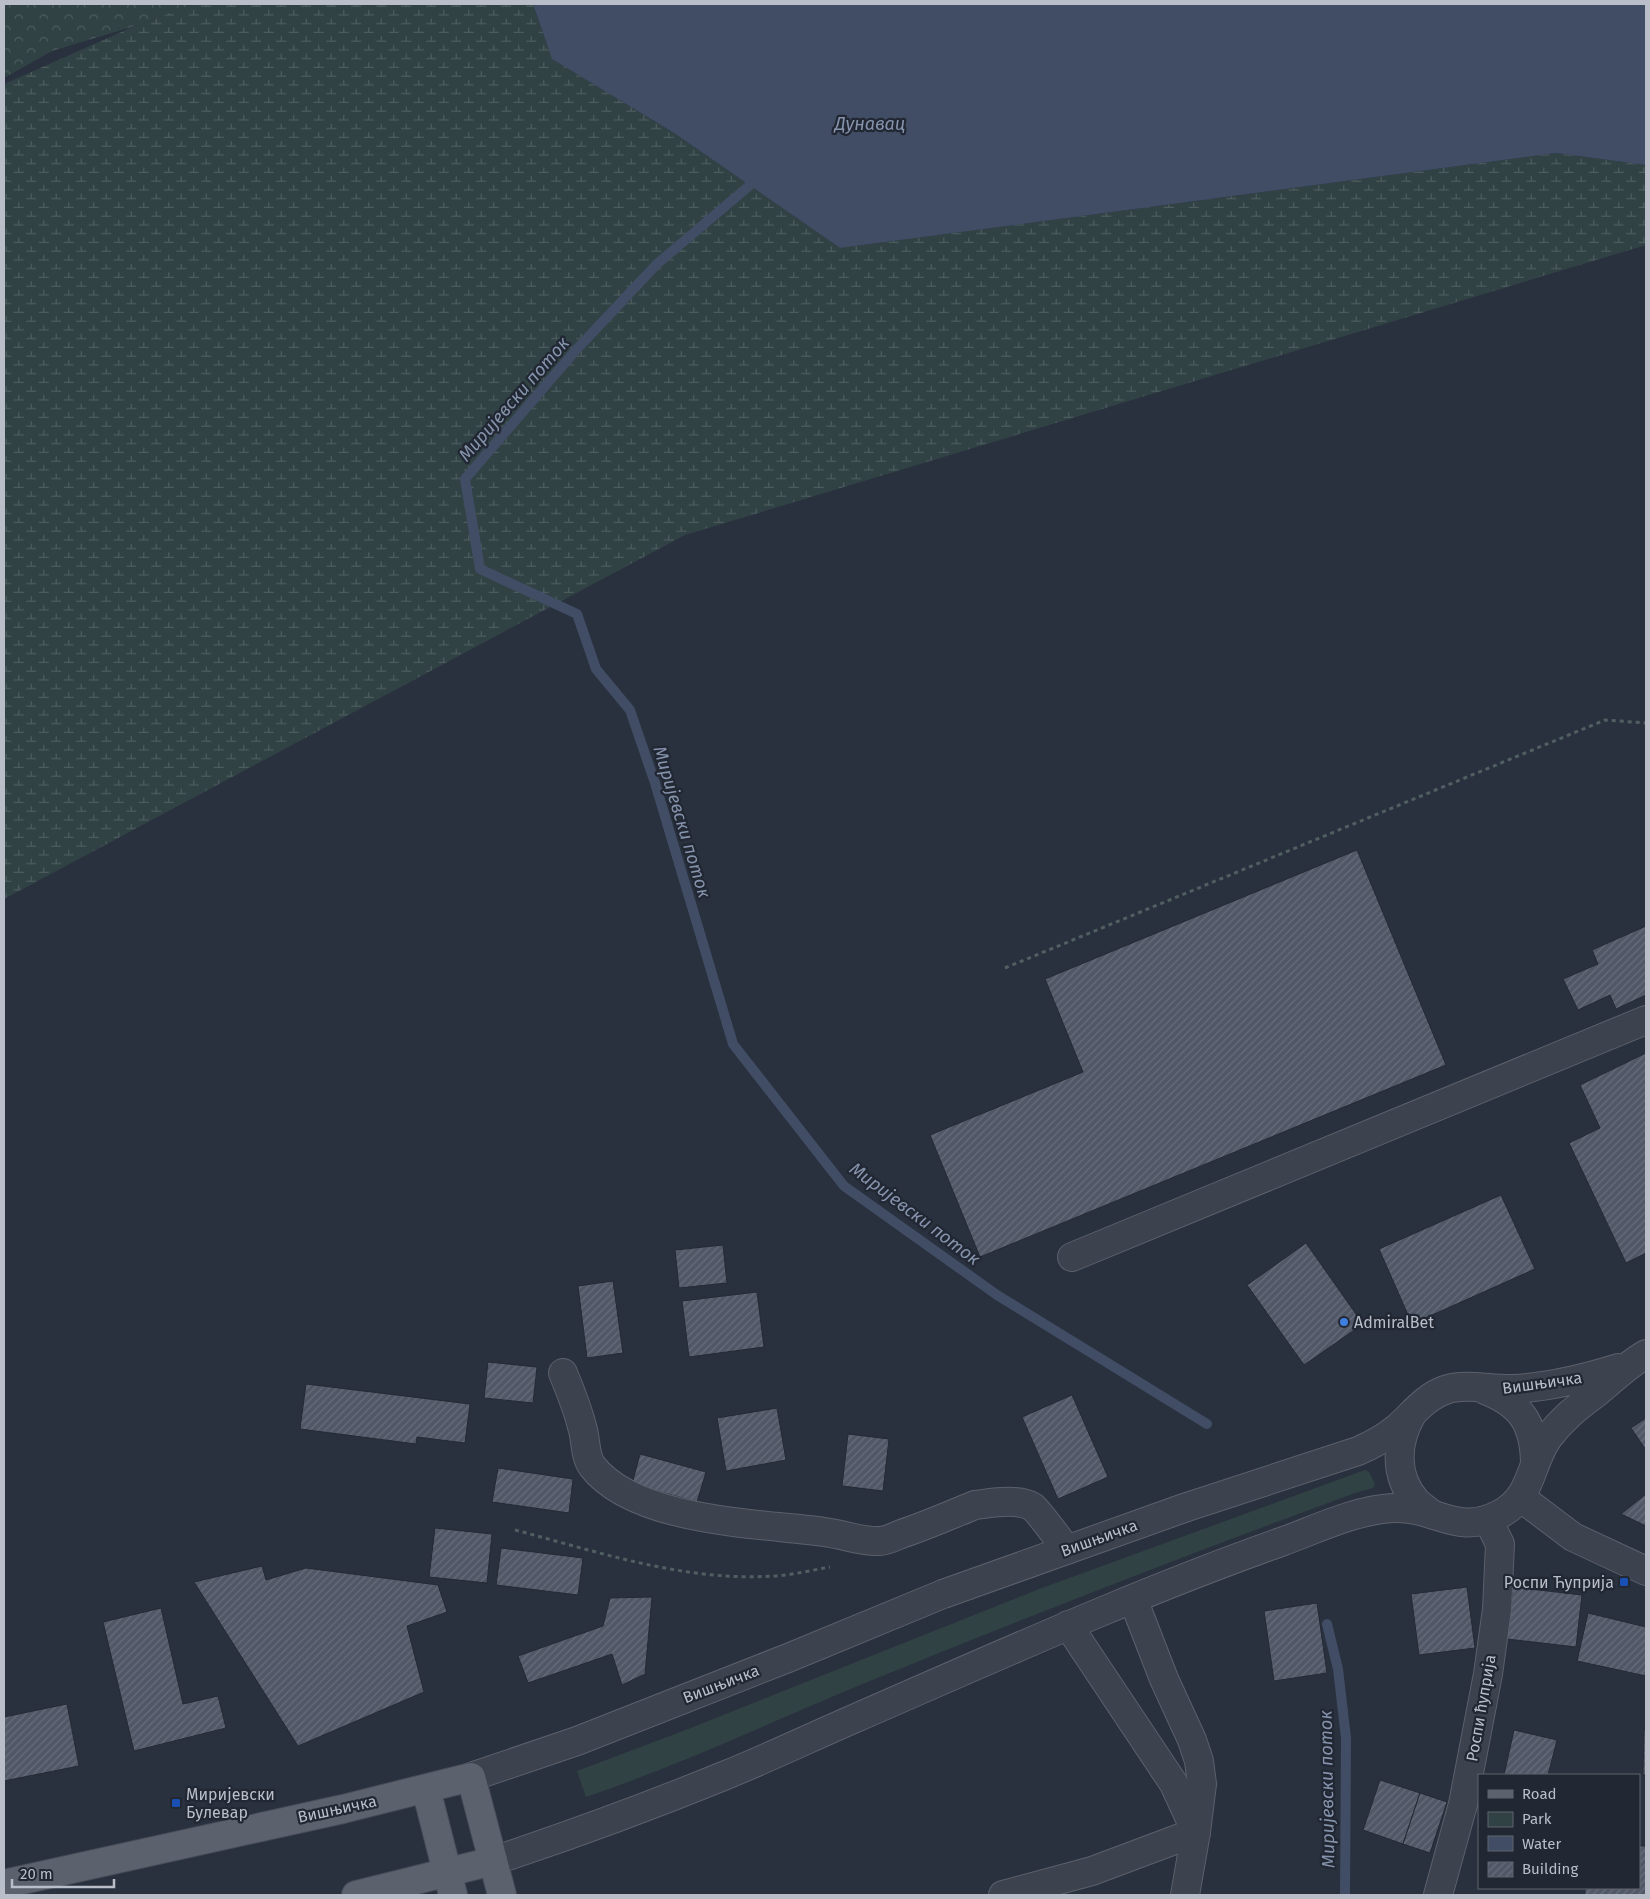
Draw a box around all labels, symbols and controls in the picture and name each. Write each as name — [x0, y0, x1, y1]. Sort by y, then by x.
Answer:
water label: Дунавац — [833, 113, 905, 135]
water label: Миријевски поток — [454, 332, 574, 466]
water label: Миријевски поток — [648, 743, 716, 901]
water label: Миријевски поток — [845, 1158, 985, 1271]
place label: AdmiralBet — [1354, 1313, 1434, 1332]
marker: AdmiralBet — [1338, 1316, 1350, 1328]
street label: Вишњичка — [1501, 1368, 1583, 1398]
street label: Вишњичка — [1058, 1515, 1140, 1561]
place label: Роспи Ћуприја — [1504, 1573, 1614, 1592]
marker: Роспи Ћуприја — [1618, 1576, 1630, 1588]
street label: Роспи ћуприја — [1462, 1653, 1500, 1763]
street label: Вишњичка — [680, 1661, 762, 1707]
water label: Миријевски поток — [1315, 1709, 1339, 1868]
legend — [1478, 1774, 1640, 1889]
place label: Миријевски Булевар — [186, 1785, 275, 1822]
text: Road — [1522, 1785, 1557, 1803]
street label: Вишњичка — [296, 1791, 378, 1827]
marker: Миријевски Булевар — [170, 1797, 182, 1809]
text: Park — [1522, 1810, 1552, 1828]
text: Water — [1522, 1835, 1561, 1853]
scale bar — [12, 1856, 115, 1888]
text: Building — [1522, 1860, 1578, 1878]
text: 20 m — [20, 1865, 53, 1883]

